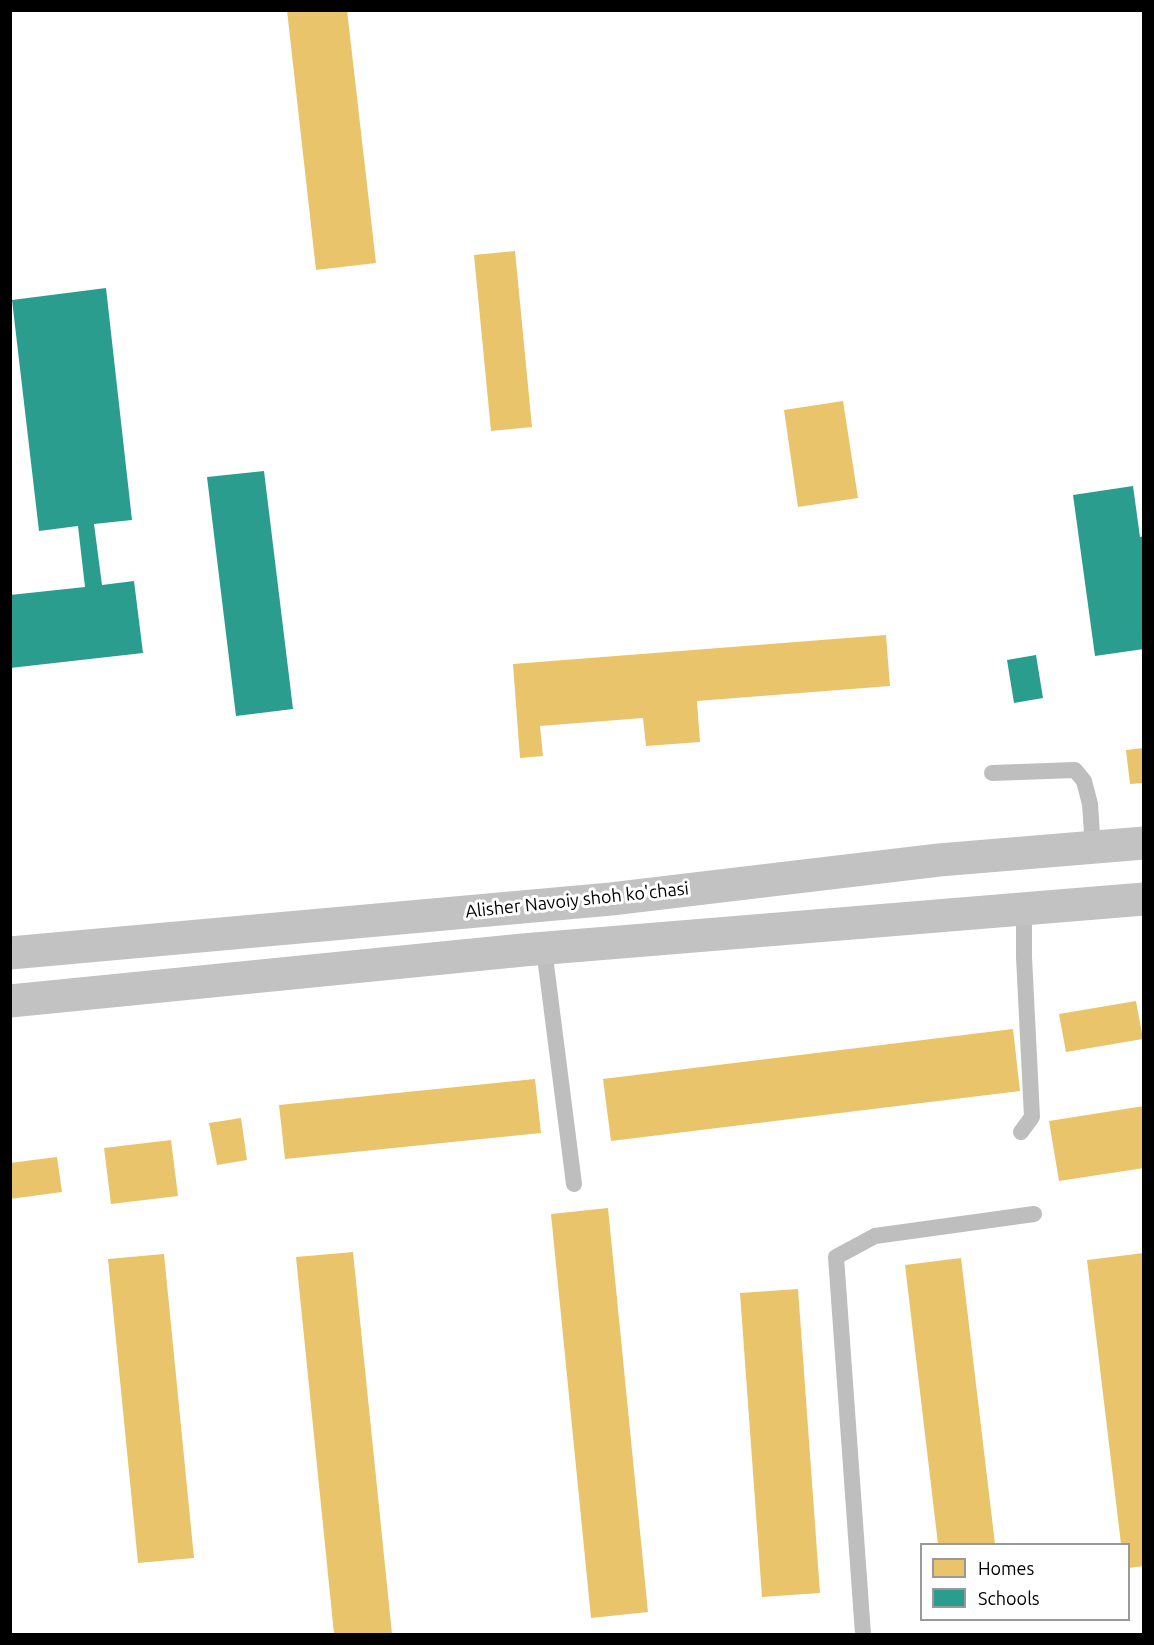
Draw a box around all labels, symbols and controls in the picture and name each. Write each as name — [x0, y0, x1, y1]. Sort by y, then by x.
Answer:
street label: Alisher Navoiy shoh ko'chasi — [464, 878, 690, 922]
legend — [920, 1543, 1130, 1621]
text: Homes — [978, 1558, 1034, 1578]
text: Schools — [978, 1588, 1040, 1608]

